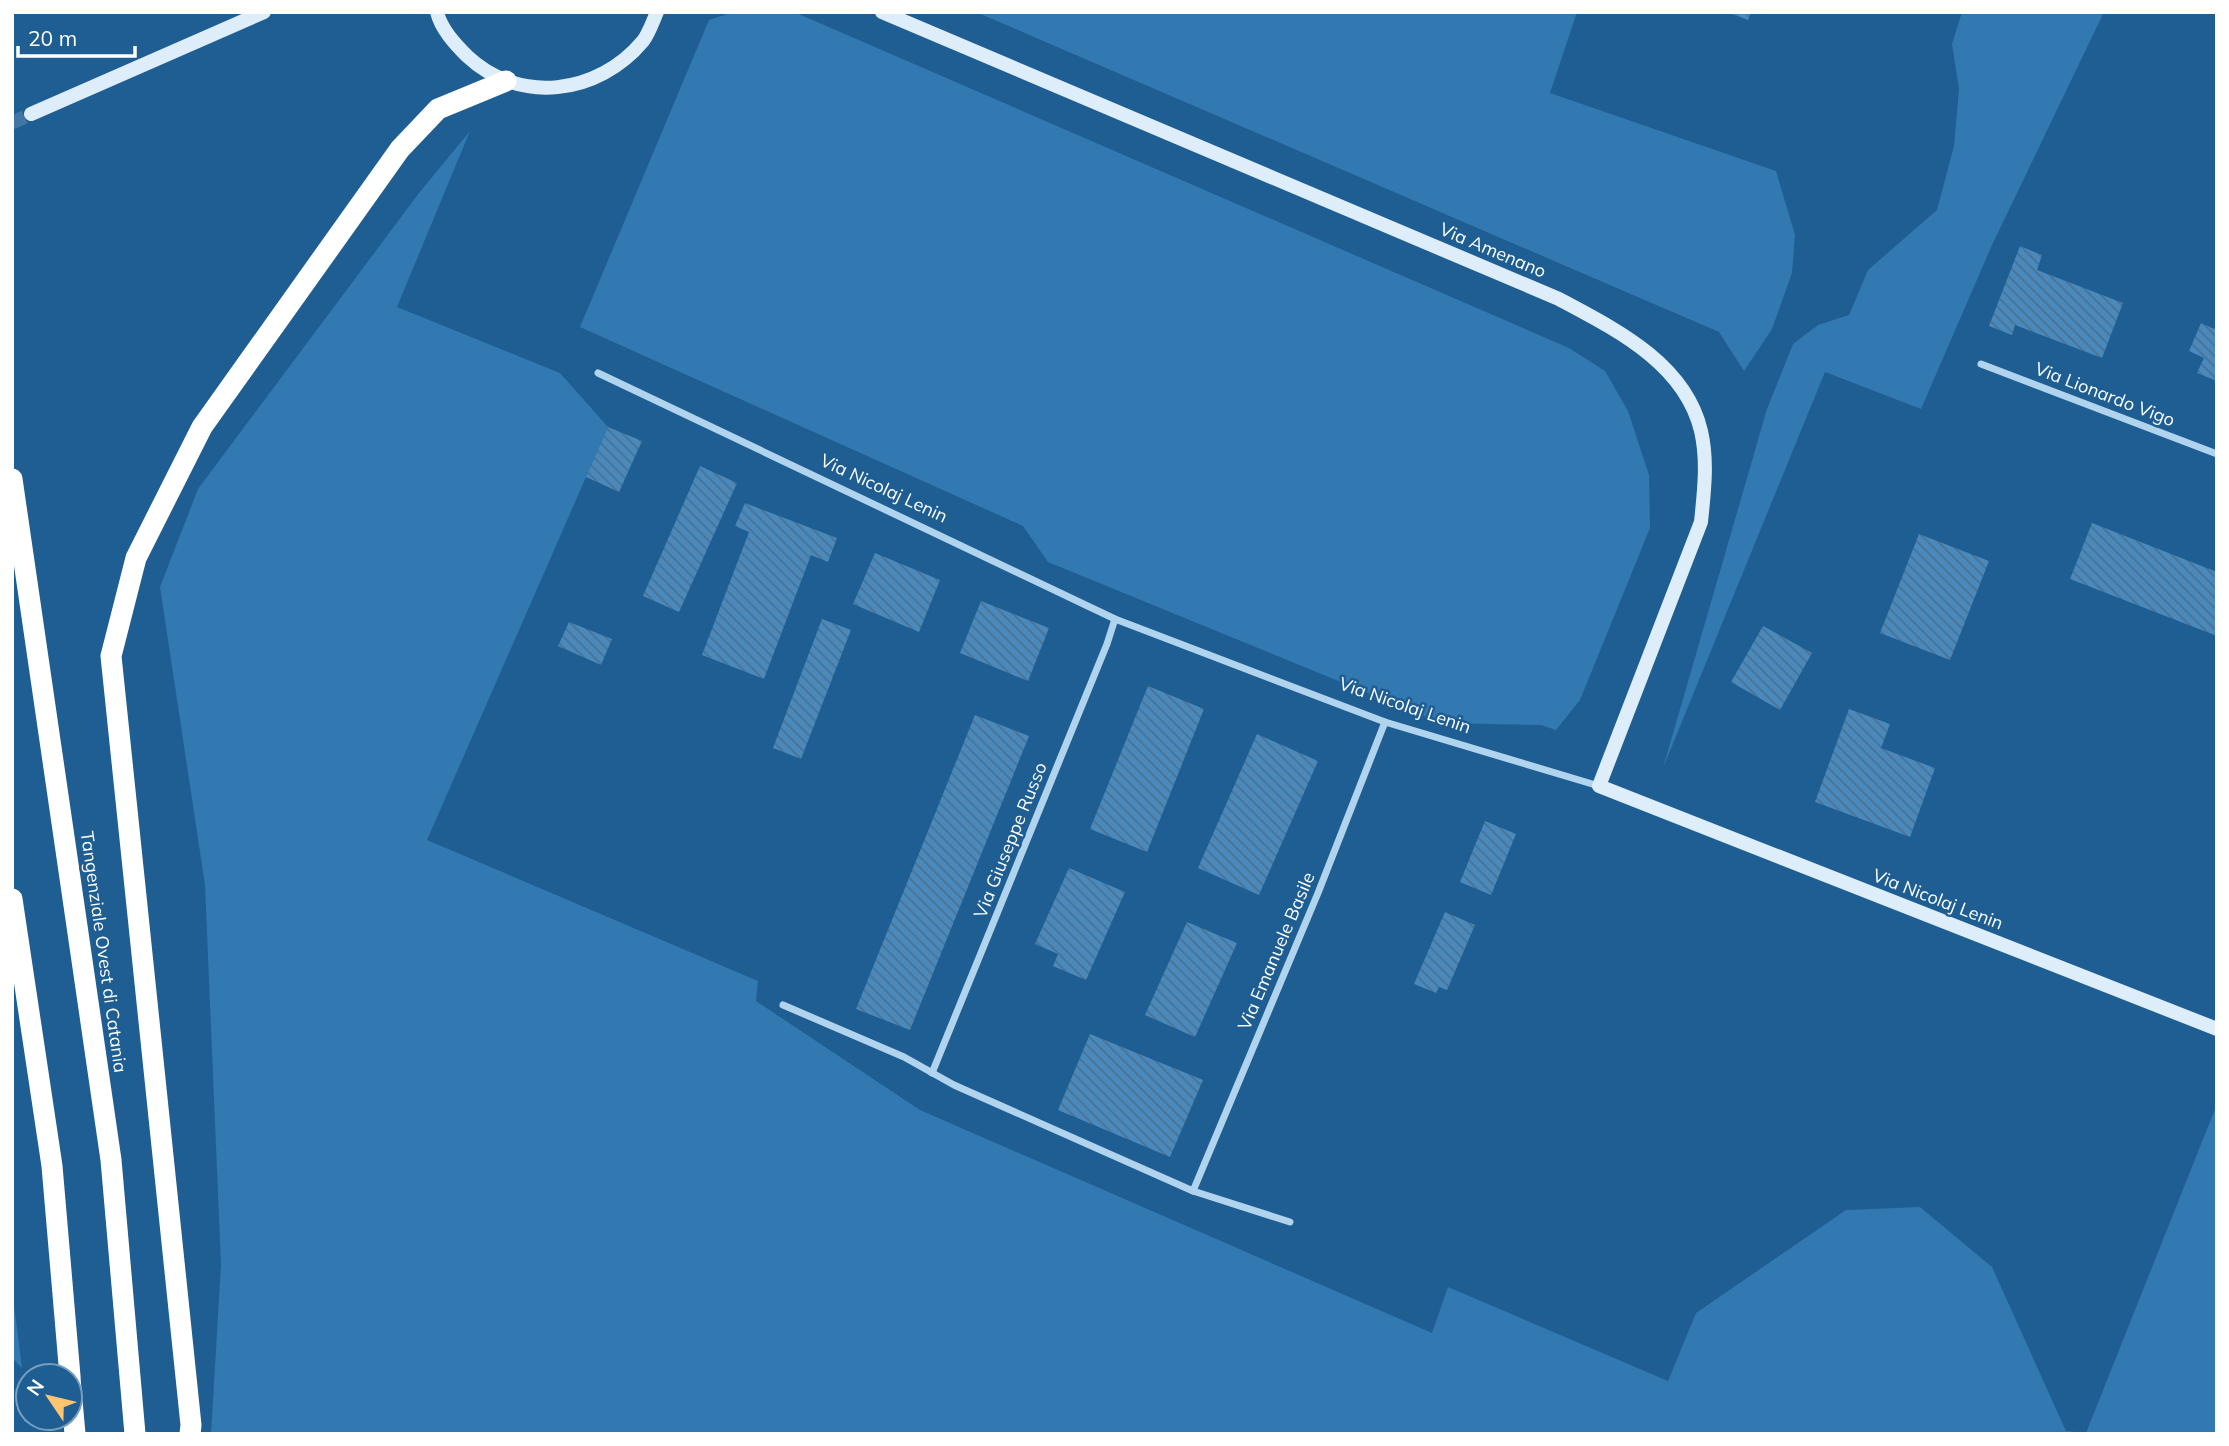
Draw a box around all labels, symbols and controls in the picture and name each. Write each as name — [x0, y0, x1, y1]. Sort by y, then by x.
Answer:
scale bar — [18, 14, 135, 58]
text: 20 m — [28, 25, 77, 51]
street label: Via Amenano — [1436, 217, 1550, 283]
street label: Via Lionardo Vigo — [2032, 357, 2178, 431]
street label: Via Nicolaj Lenin — [817, 448, 951, 528]
street label: Via Nicolaj Lenin — [1336, 672, 1474, 738]
street label: Via Giuseppe Russo — [968, 759, 1052, 921]
street label: Tangenziale Ovest di Catania — [76, 830, 132, 1074]
street label: Via Nicolaj Lenin — [1869, 864, 2007, 934]
street label: Via Emanuele Basile — [1232, 869, 1320, 1033]
north arrow — [14, 1362, 84, 1432]
text: N — [21, 1374, 49, 1400]

